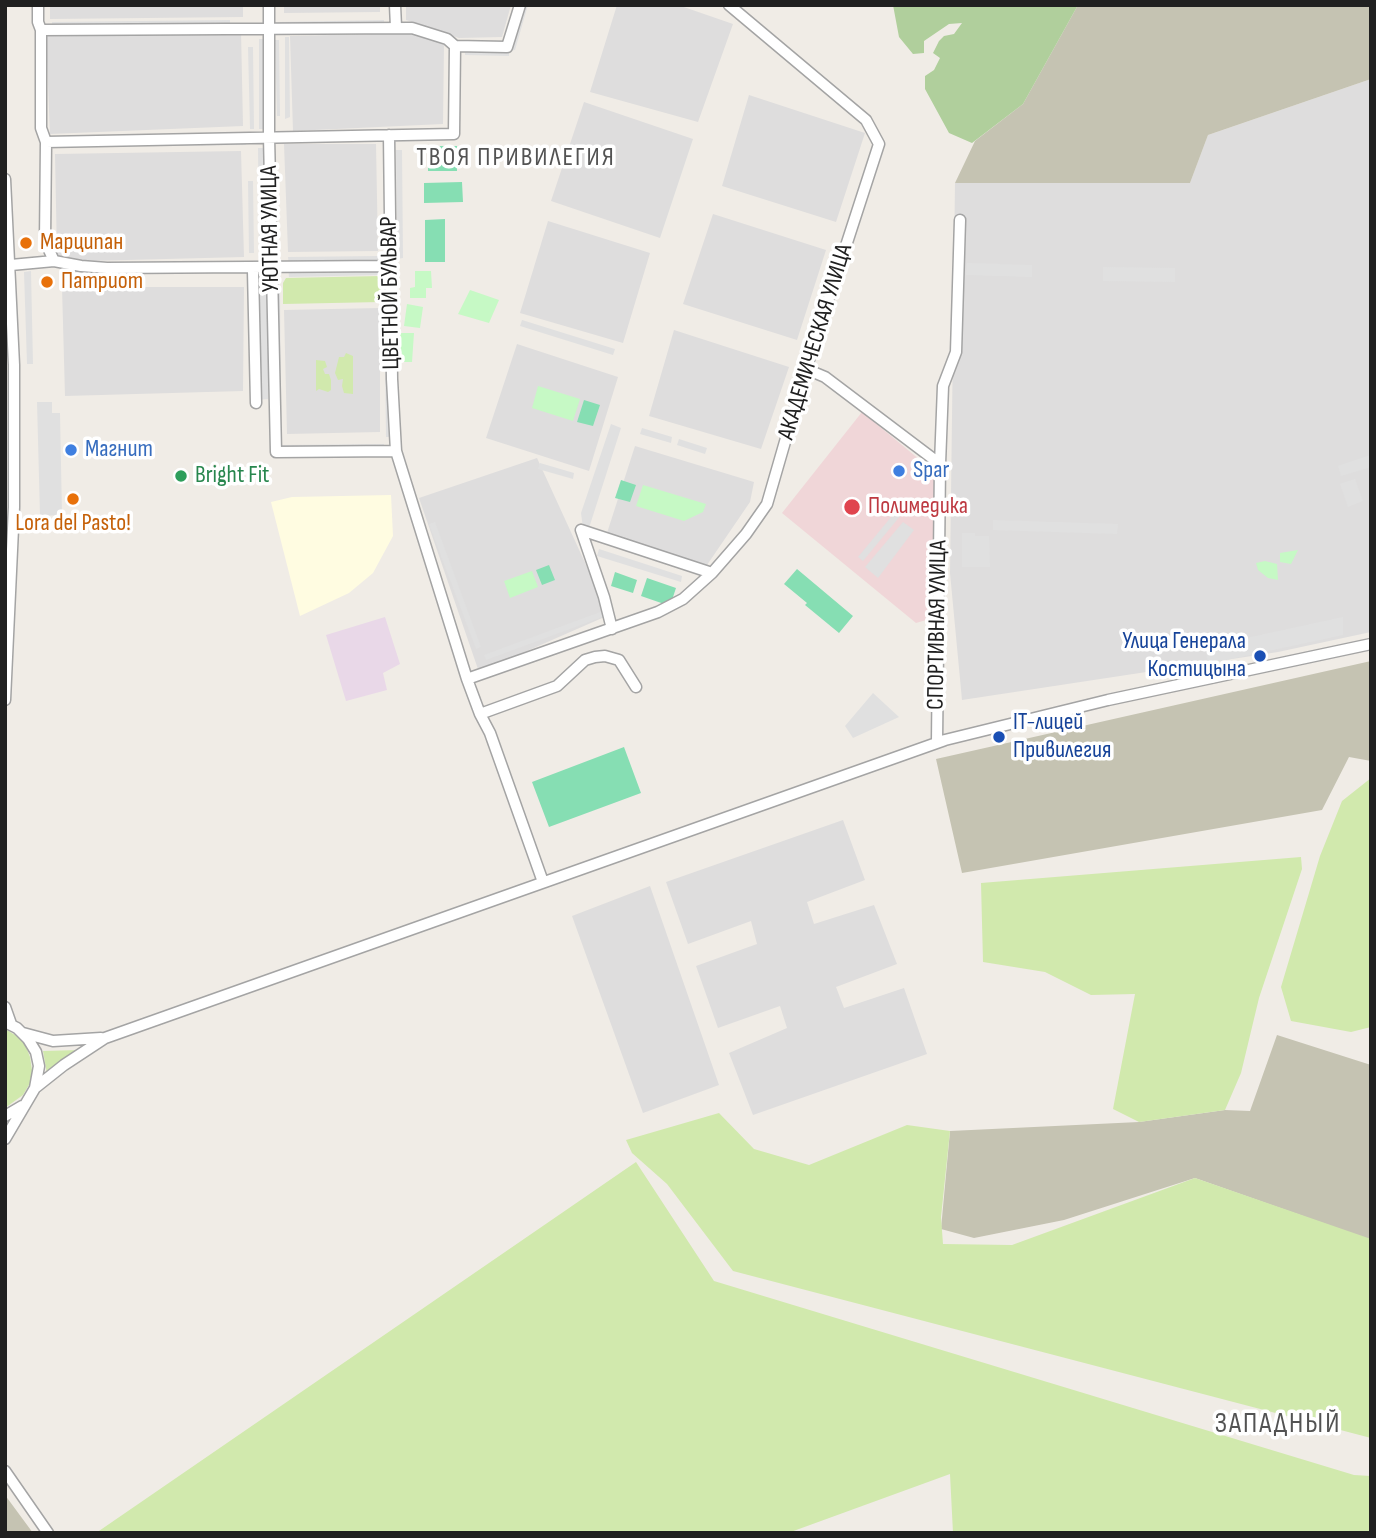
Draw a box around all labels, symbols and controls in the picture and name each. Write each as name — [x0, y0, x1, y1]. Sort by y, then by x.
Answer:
district label: ТВОЯ ПРИВИЛЕГИЯ — [418, 142, 614, 174]
street label: УЮТНАЯ УЛИЦА — [255, 165, 287, 293]
street label: ЦВЕТНОЙ БУЛЬВАР — [375, 216, 407, 370]
place label: Марципан — [40, 229, 123, 257]
marker: Марципан — [18, 235, 34, 251]
street label: АКАДЕМИЧЕСКАЯ УЛИЦА — [773, 241, 859, 443]
place label: Патриот — [61, 268, 143, 296]
marker: Патриот — [39, 274, 55, 290]
place label: Магнит — [85, 436, 153, 464]
marker: Магнит — [63, 442, 79, 458]
place label: Spar — [913, 457, 949, 485]
place label: Bright Fit — [195, 462, 269, 490]
marker: Spar — [891, 463, 907, 479]
marker: Bright Fit — [173, 468, 189, 484]
marker: Lora del Pasto! — [65, 491, 81, 507]
place label: Полимедика — [868, 493, 968, 521]
marker: Полимедика — [842, 497, 862, 517]
place label: Lora del Pasto! — [15, 510, 131, 538]
street label: СПОРТИВНАЯ УЛИЦА — [922, 540, 954, 710]
place label: Улица Генерала Костицына — [1122, 628, 1246, 684]
marker: Улица Генерала Костицына — [1252, 648, 1268, 664]
place label: IT-лицей Привилегия — [1013, 709, 1111, 765]
marker: IT-лицей Привилегия — [991, 729, 1007, 745]
district label: ЗАПАДНЫЙ — [1216, 1408, 1340, 1442]

